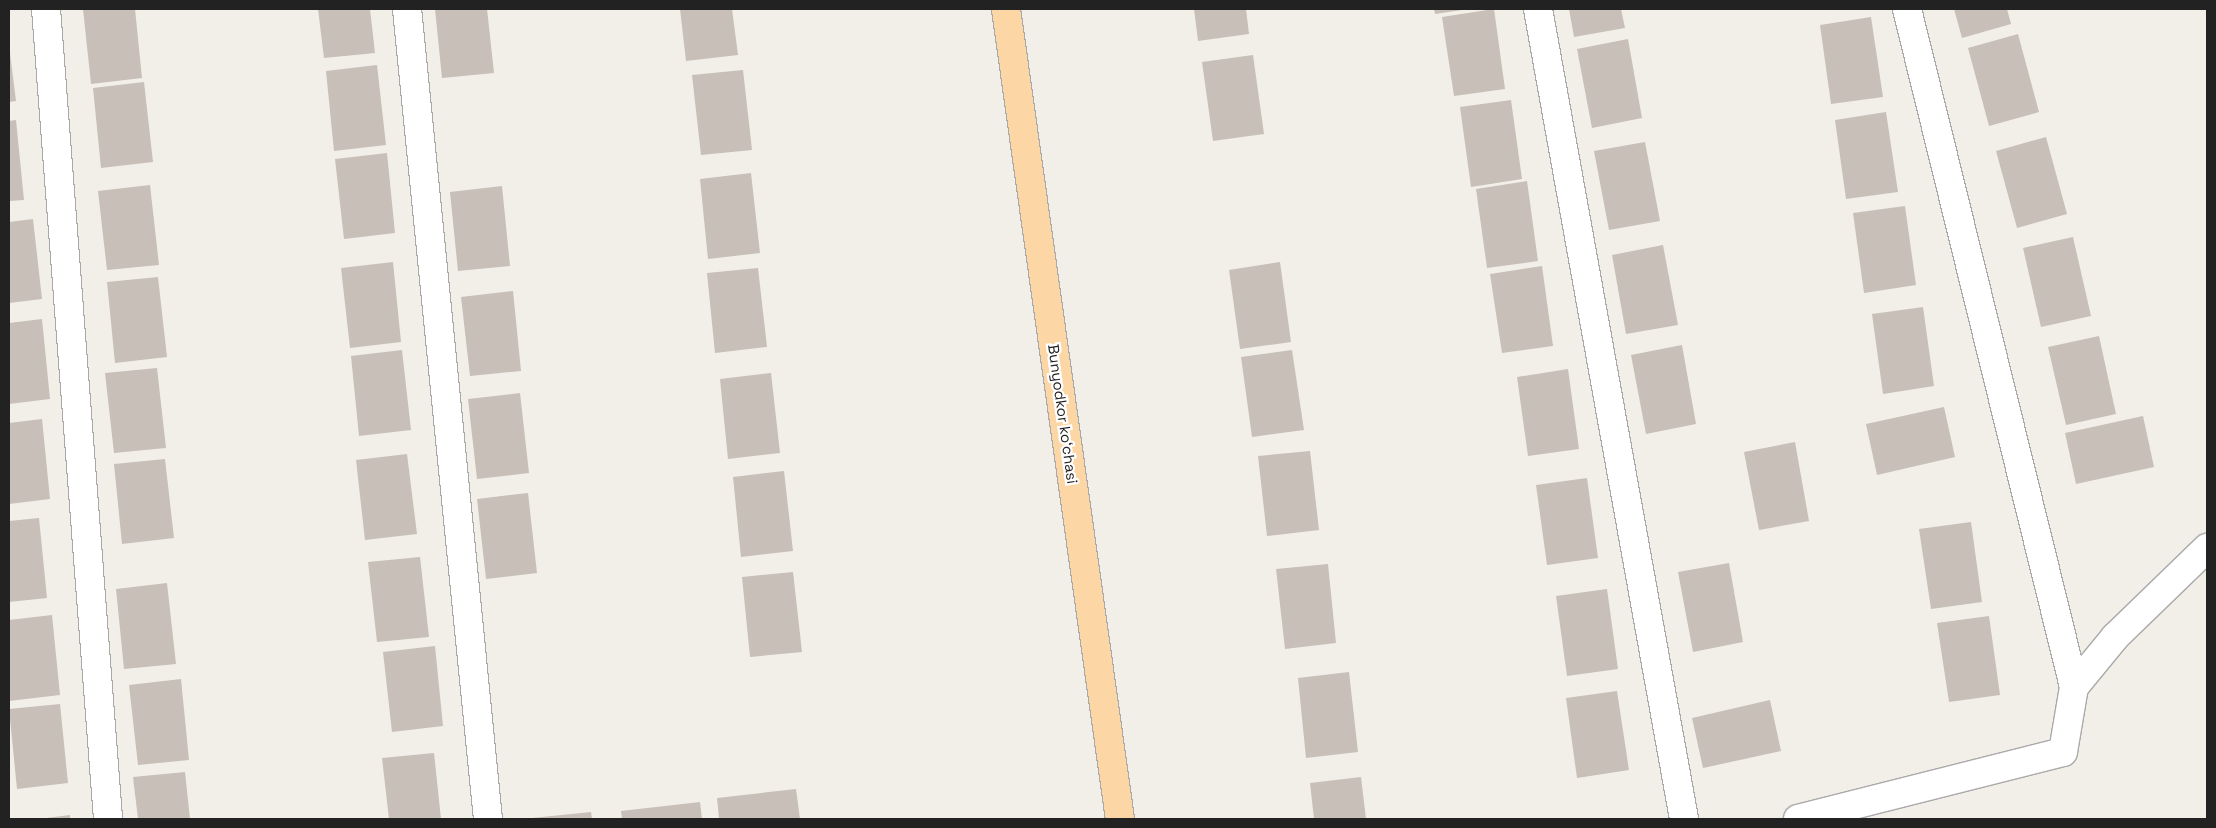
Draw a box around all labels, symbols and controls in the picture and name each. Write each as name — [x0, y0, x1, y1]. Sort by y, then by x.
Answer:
street label: Bunyodkor koʻchasi — [1044, 343, 1082, 485]

